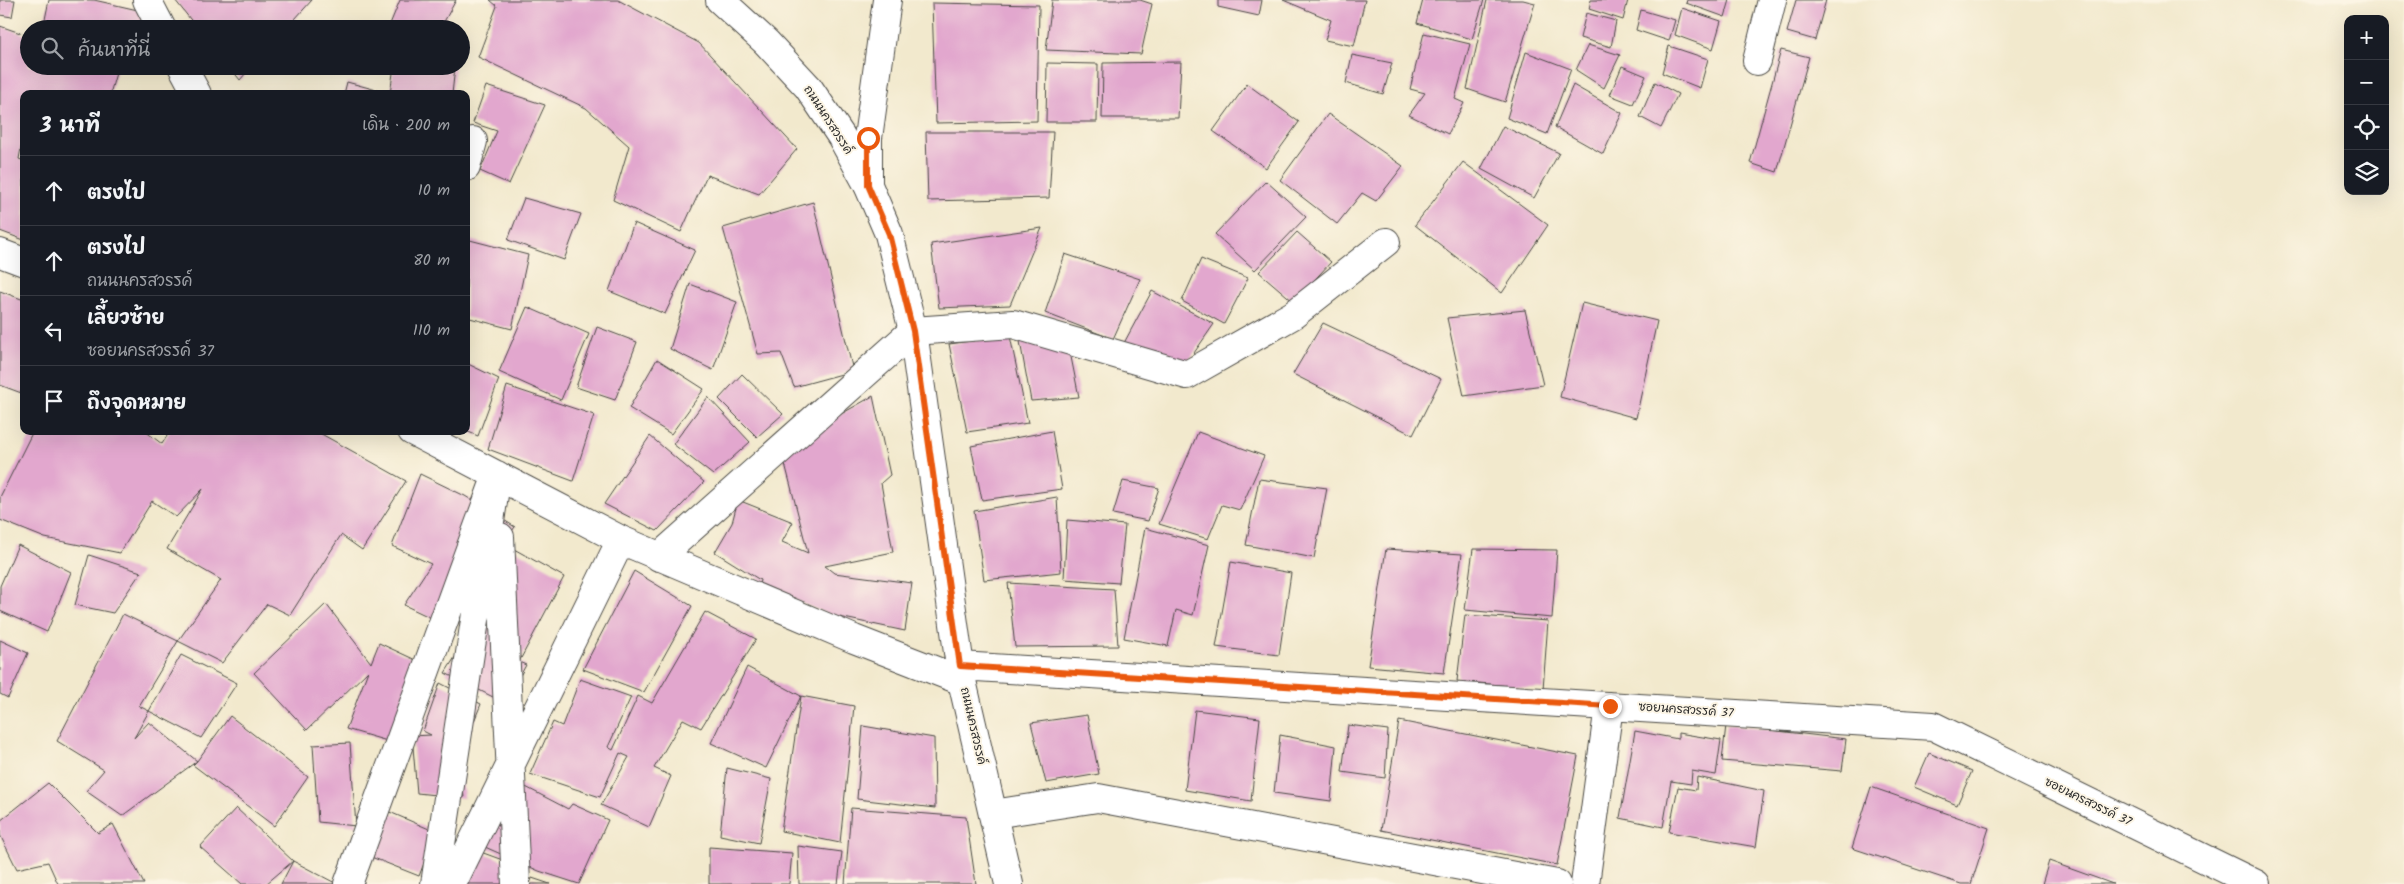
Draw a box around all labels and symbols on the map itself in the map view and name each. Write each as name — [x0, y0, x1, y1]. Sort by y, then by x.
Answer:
street label: ถนนนครสวรรค์ — [798, 82, 858, 158]
route start — [857, 127, 880, 150]
street label: ถนนนครสวรรค์ — [955, 685, 991, 767]
route end — [1599, 695, 1622, 718]
street label: ซอยนครสวรรค์ 37 — [1638, 697, 1735, 723]
street label: ซอยนครสวรรค์ 37 — [2041, 773, 2135, 832]

